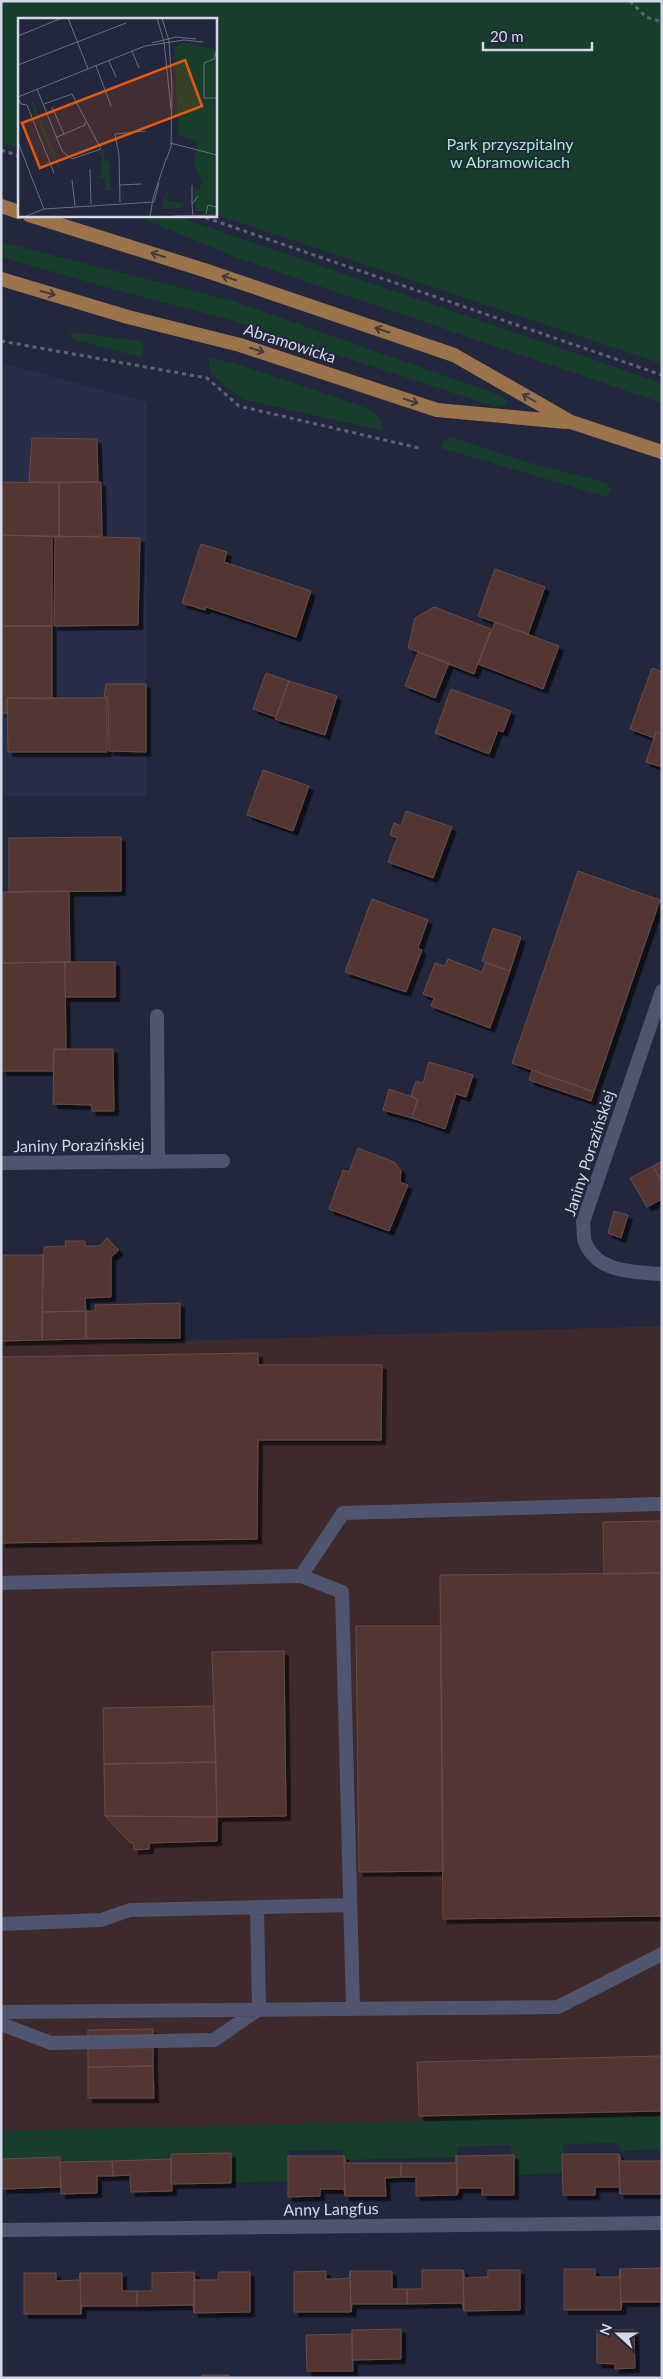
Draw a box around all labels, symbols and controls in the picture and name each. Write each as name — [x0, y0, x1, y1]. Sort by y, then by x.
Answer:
inset map — [18, 18, 216, 216]
scale bar — [483, 20, 592, 52]
text: 20 m — [490, 27, 524, 45]
park label: Park przyszpitalny w Abramowicach — [447, 134, 574, 171]
one-way arrow — [151, 250, 166, 259]
one-way arrow — [221, 272, 237, 282]
one-way arrow — [40, 289, 56, 299]
street label: Abramowicka — [242, 319, 339, 366]
one-way arrow — [375, 325, 391, 334]
one-way arrow — [249, 346, 265, 356]
one-way arrow — [522, 393, 537, 403]
one-way arrow — [403, 397, 419, 407]
street label: Janiny Porazińskiej — [559, 1088, 618, 1218]
street label: Janiny Porazińskiej — [13, 1134, 145, 1155]
street label: Anny Langfus — [283, 2198, 379, 2219]
north arrow — [593, 2309, 643, 2359]
text: N — [596, 2321, 615, 2337]

